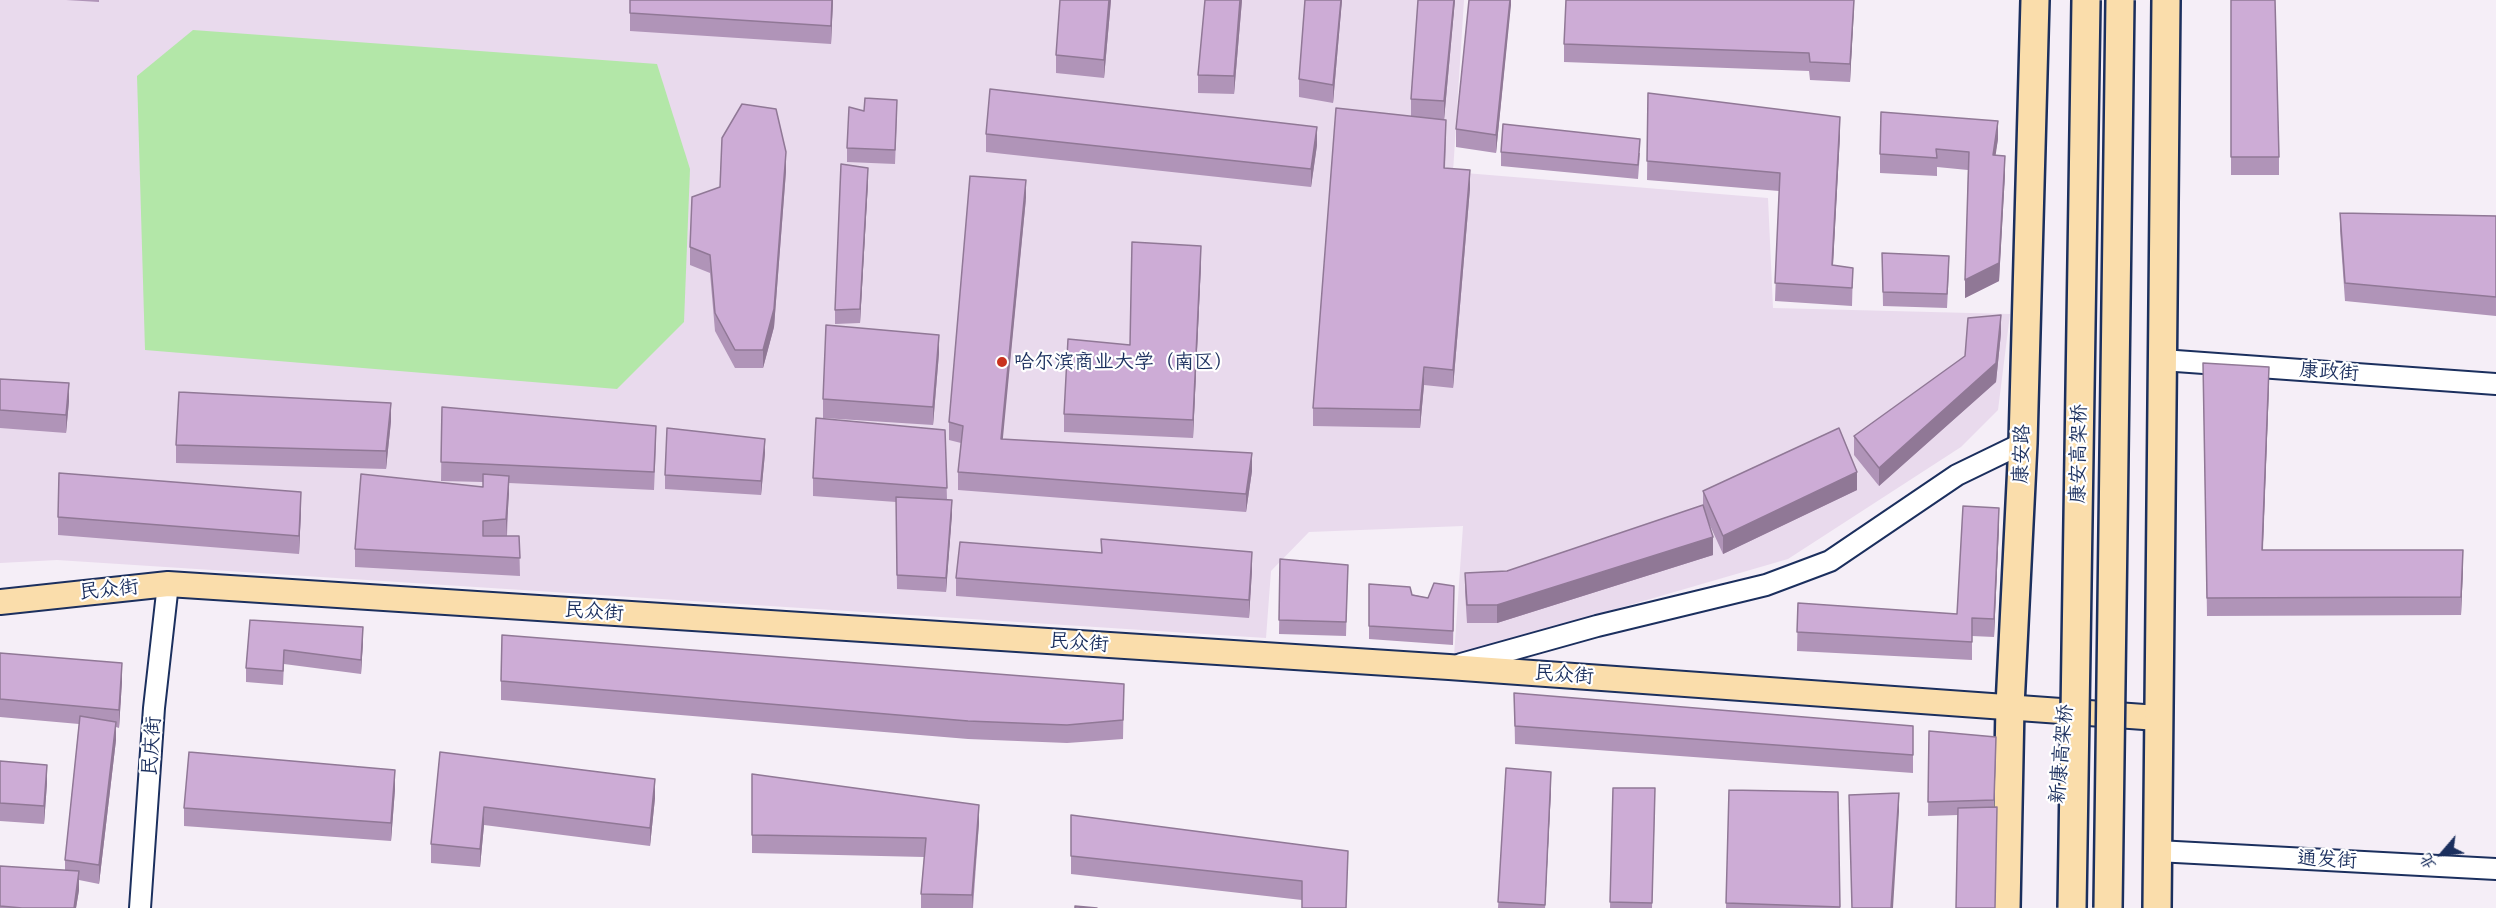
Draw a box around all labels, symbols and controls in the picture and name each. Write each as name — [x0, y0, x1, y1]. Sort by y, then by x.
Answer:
place label: 哈尔滨商业大学（南区） — [1014, 350, 1234, 374]
marker: 哈尔滨商业大学（南区） — [995, 355, 1009, 369]
street label: 康政街 — [2298, 358, 2360, 386]
street label: 康安高架桥 — [2066, 404, 2092, 504]
street label: 康安路 — [2009, 424, 2035, 484]
street label: 民众街 — [78, 575, 140, 605]
street label: 民众街 — [563, 598, 625, 626]
street label: 民众街 — [1048, 629, 1110, 657]
street label: 民众街 — [1533, 661, 1595, 689]
street label: 新康高架桥 — [2046, 703, 2078, 805]
street label: 民庆街 — [138, 715, 166, 777]
north arrow — [2412, 824, 2472, 884]
street label: 通发街 — [2296, 846, 2358, 874]
text: 北 — [2412, 850, 2440, 875]

